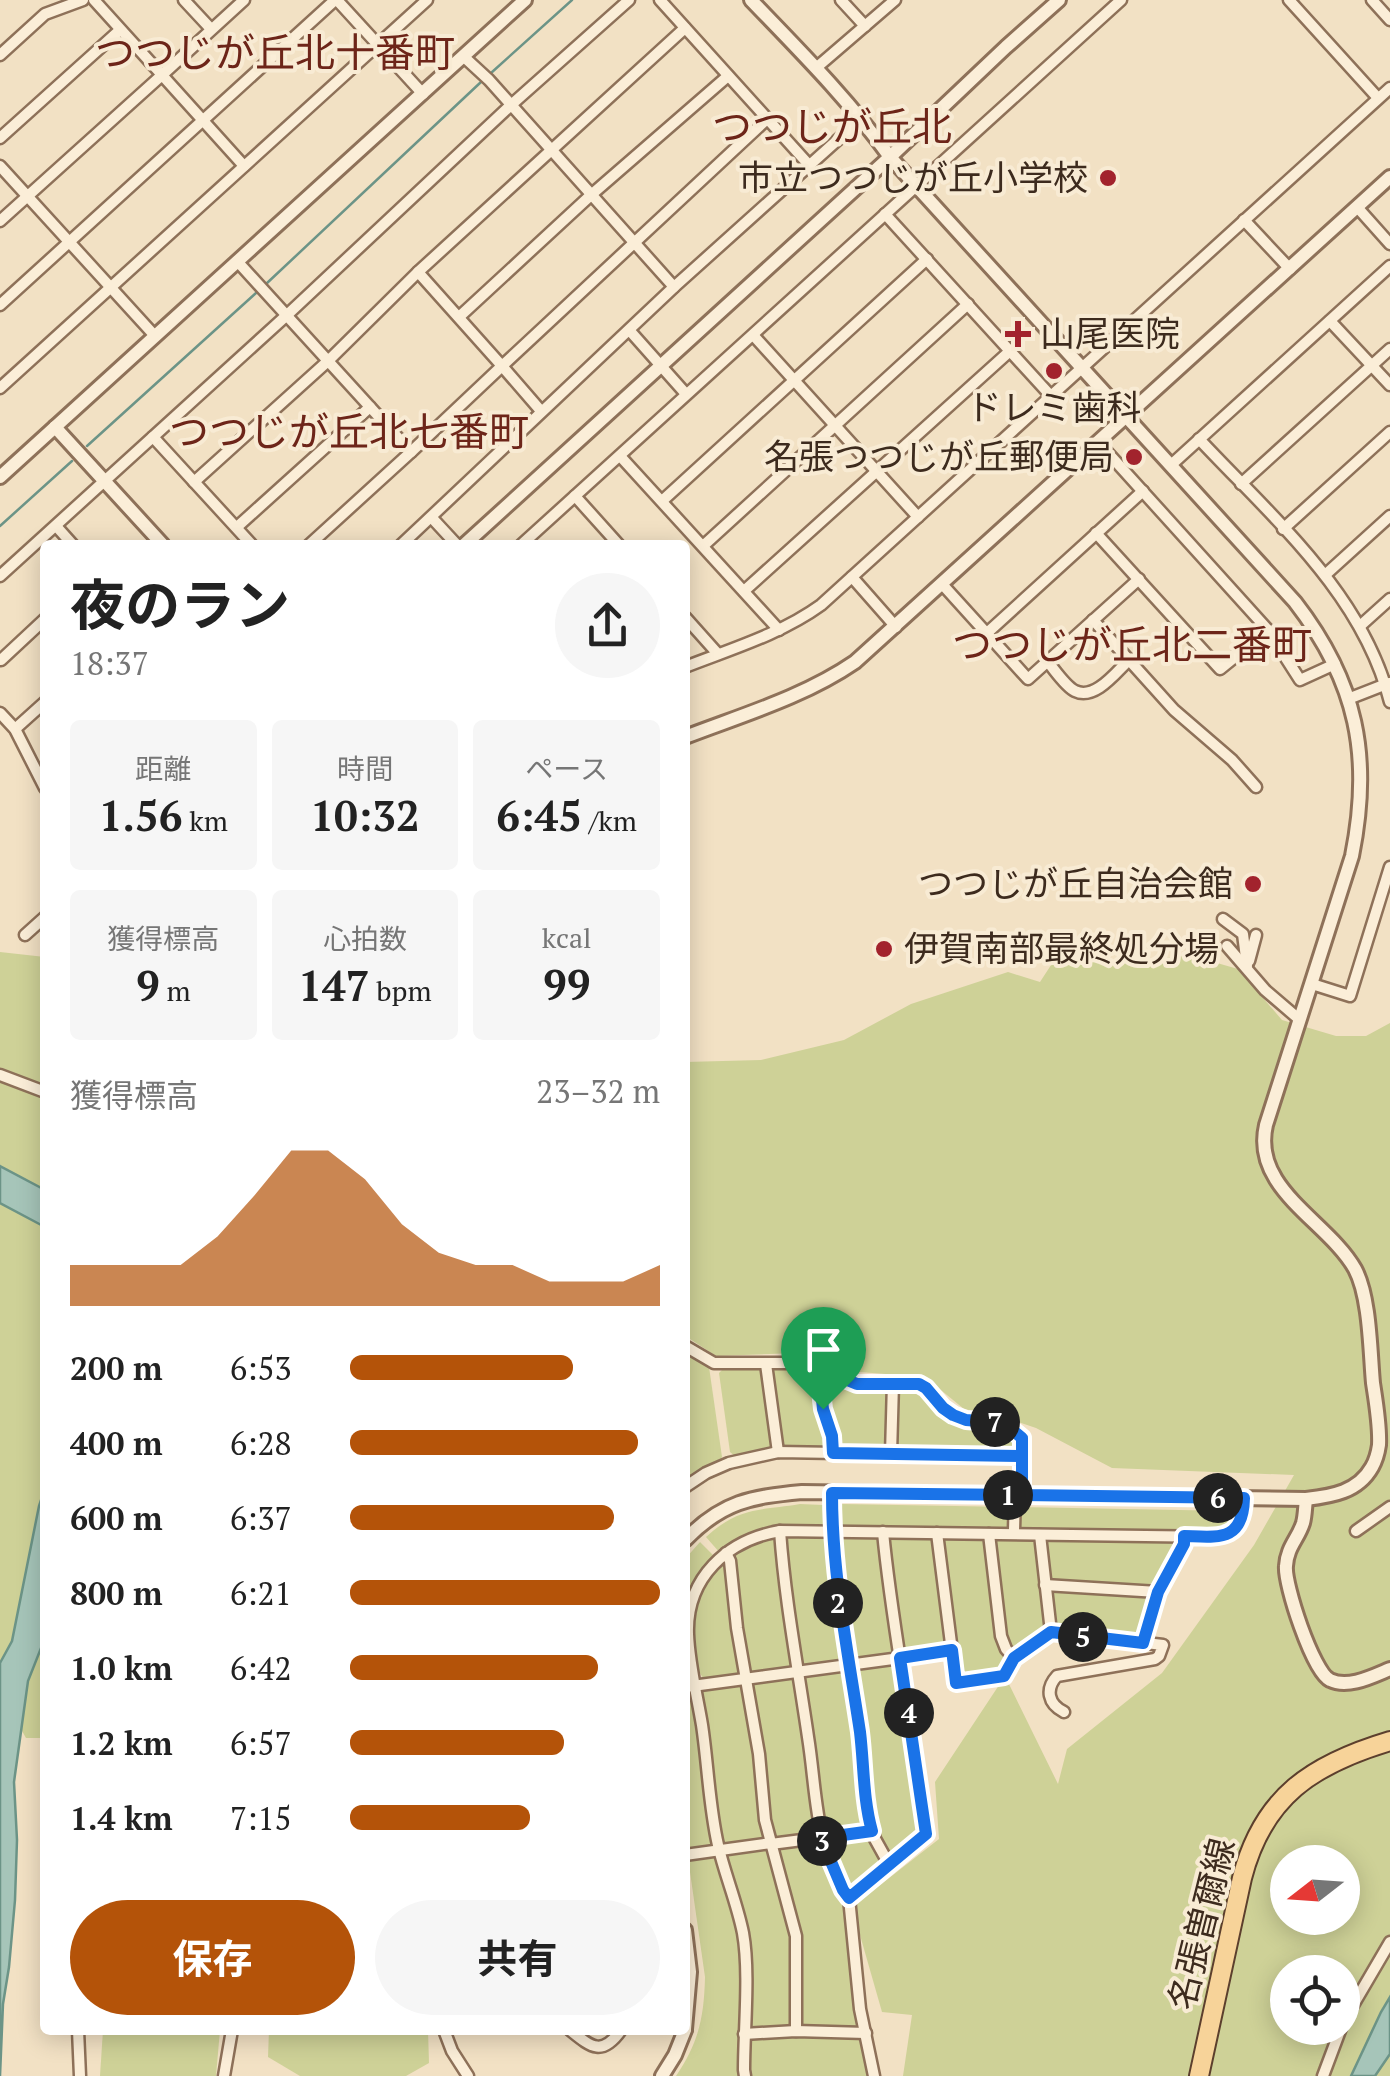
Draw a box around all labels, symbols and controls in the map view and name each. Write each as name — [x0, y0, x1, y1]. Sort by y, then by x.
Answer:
district label: つつじが丘北十番町 — [95, 25, 455, 78]
district label: つつじが丘北 — [712, 99, 952, 152]
place label: 市立つつじが丘小学校 — [738, 154, 1088, 200]
marker: 市立つつじが丘小学校 — [1097, 167, 1119, 189]
place label: 山尾医院 — [1040, 310, 1180, 356]
marker: 山尾医院 — [1005, 321, 1031, 347]
marker: ドレミ歯科 — [1043, 360, 1065, 382]
place label: ドレミ歯科 — [966, 384, 1142, 430]
district label: つつじが丘北七番町 — [169, 404, 529, 457]
place label: 名張つつじが丘郵便局 — [764, 433, 1114, 479]
marker: 名張つつじが丘郵便局 — [1123, 446, 1145, 468]
text: 夜のラン — [70, 568, 290, 641]
button: share — [555, 573, 660, 678]
district label: つつじが丘北二番町 — [952, 617, 1312, 670]
text: 18:37 — [70, 642, 149, 684]
text: 距離 — [135, 750, 191, 787]
text: 時間 — [337, 750, 393, 787]
text: ペース — [525, 750, 608, 787]
text: 1.56 — [99, 787, 182, 843]
text: 10:32 — [310, 787, 420, 843]
text: 6:45 — [496, 787, 582, 843]
text: km — [182, 802, 228, 839]
text: /km — [582, 802, 637, 839]
place label: つつじが丘自治会館 — [918, 860, 1233, 906]
marker: つつじが丘自治会館 — [1242, 873, 1264, 895]
text: kcal — [542, 919, 592, 956]
text: 獲得標高 — [107, 920, 219, 957]
text: 心拍数 — [323, 920, 407, 957]
place label: 伊賀南部最終処分場 — [904, 925, 1219, 971]
marker: 伊賀南部最終処分場 — [873, 938, 895, 960]
text: 99 — [543, 956, 590, 1012]
text: 9 — [136, 957, 160, 1013]
text: 147 — [298, 957, 370, 1013]
text: m — [160, 972, 191, 1009]
text: bpm — [370, 972, 432, 1009]
text: 23–32 m — [536, 1070, 660, 1112]
text: 獲得標高 — [70, 1074, 198, 1116]
pin — [781, 1307, 866, 1410]
icon: arrive — [796, 1322, 851, 1377]
text: 200 m — [70, 1347, 162, 1389]
text: 6:53 — [230, 1347, 292, 1389]
pin: 7 — [970, 1397, 1020, 1447]
text: 7 — [987, 1403, 1003, 1440]
text: 400 m — [70, 1422, 162, 1464]
text: 6:28 — [230, 1422, 292, 1464]
pin: 1 — [983, 1470, 1033, 1520]
pin: 6 — [1193, 1473, 1243, 1523]
text: 1 — [1000, 1476, 1016, 1513]
text: 6 — [1210, 1479, 1226, 1516]
text: 600 m — [70, 1497, 162, 1539]
text: 6:37 — [230, 1497, 292, 1539]
text: 800 m — [70, 1572, 162, 1614]
text: 6:21 — [230, 1572, 292, 1614]
pin: 2 — [813, 1578, 863, 1628]
text: 2 — [830, 1584, 846, 1621]
pin: 5 — [1058, 1612, 1108, 1662]
text: 5 — [1075, 1618, 1091, 1655]
text: 1.0 km — [70, 1647, 173, 1689]
text: 6:42 — [230, 1647, 292, 1689]
pin: 4 — [884, 1688, 934, 1738]
text: 4 — [901, 1694, 917, 1731]
text: 1.2 km — [70, 1722, 173, 1764]
text: 6:57 — [230, 1722, 292, 1764]
text: 1.4 km — [70, 1797, 173, 1839]
text: 7:15 — [230, 1797, 292, 1839]
pin: 3 — [797, 1816, 847, 1866]
text: 3 — [814, 1822, 830, 1859]
street label: 名張曽爾線 — [1158, 1833, 1245, 2014]
north arrow — [1270, 1845, 1360, 1935]
map controls — [1270, 1845, 1360, 2045]
button: 保存 — [70, 1900, 355, 2015]
button: 共有 — [375, 1900, 660, 2015]
button: locate — [1270, 1955, 1360, 2045]

